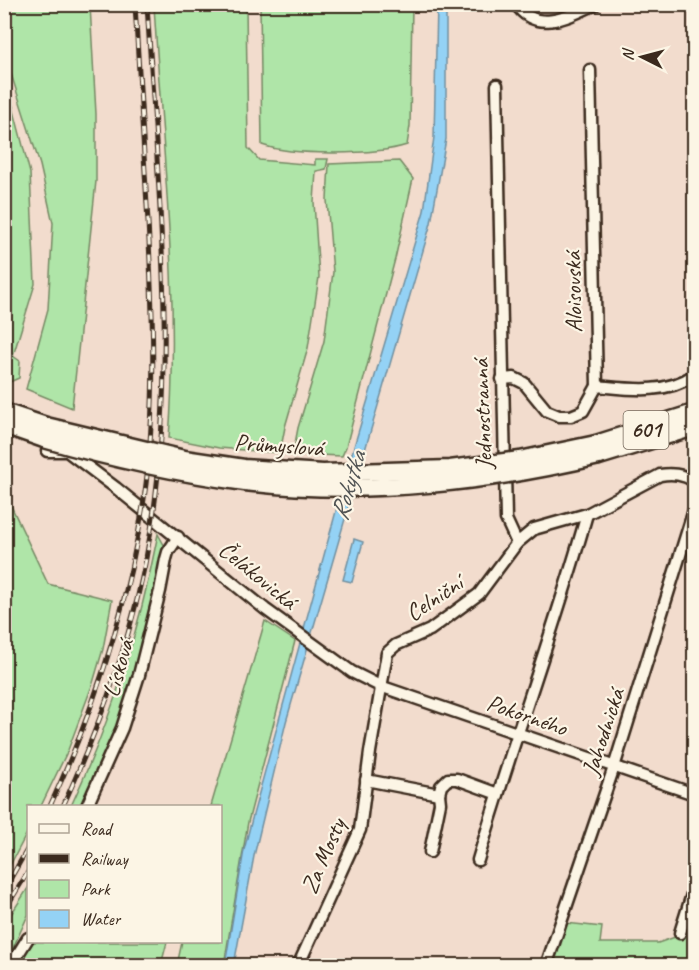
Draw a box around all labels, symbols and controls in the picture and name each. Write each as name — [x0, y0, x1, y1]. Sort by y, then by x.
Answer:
north arrow — [612, 27, 672, 87]
text: N — [618, 46, 639, 62]
street label: Aloisovská — [557, 249, 589, 333]
street label: Jednostranná — [465, 356, 499, 471]
road number: 601 — [624, 411, 668, 449]
street label: Průmyslová — [233, 427, 327, 463]
water label: Rokytka — [323, 445, 374, 524]
street label: Čelákovická — [213, 534, 305, 617]
street label: Celniční — [400, 566, 472, 628]
street label: Lísková — [96, 633, 141, 700]
street label: Jahodnická — [575, 682, 632, 780]
street label: Pokorného — [483, 687, 573, 743]
legend — [27, 805, 222, 943]
street label: Za Mosty — [294, 812, 353, 898]
text: Road — [81, 818, 114, 840]
text: Railway — [81, 848, 129, 870]
text: Park — [81, 878, 111, 900]
text: Water — [81, 908, 122, 930]

